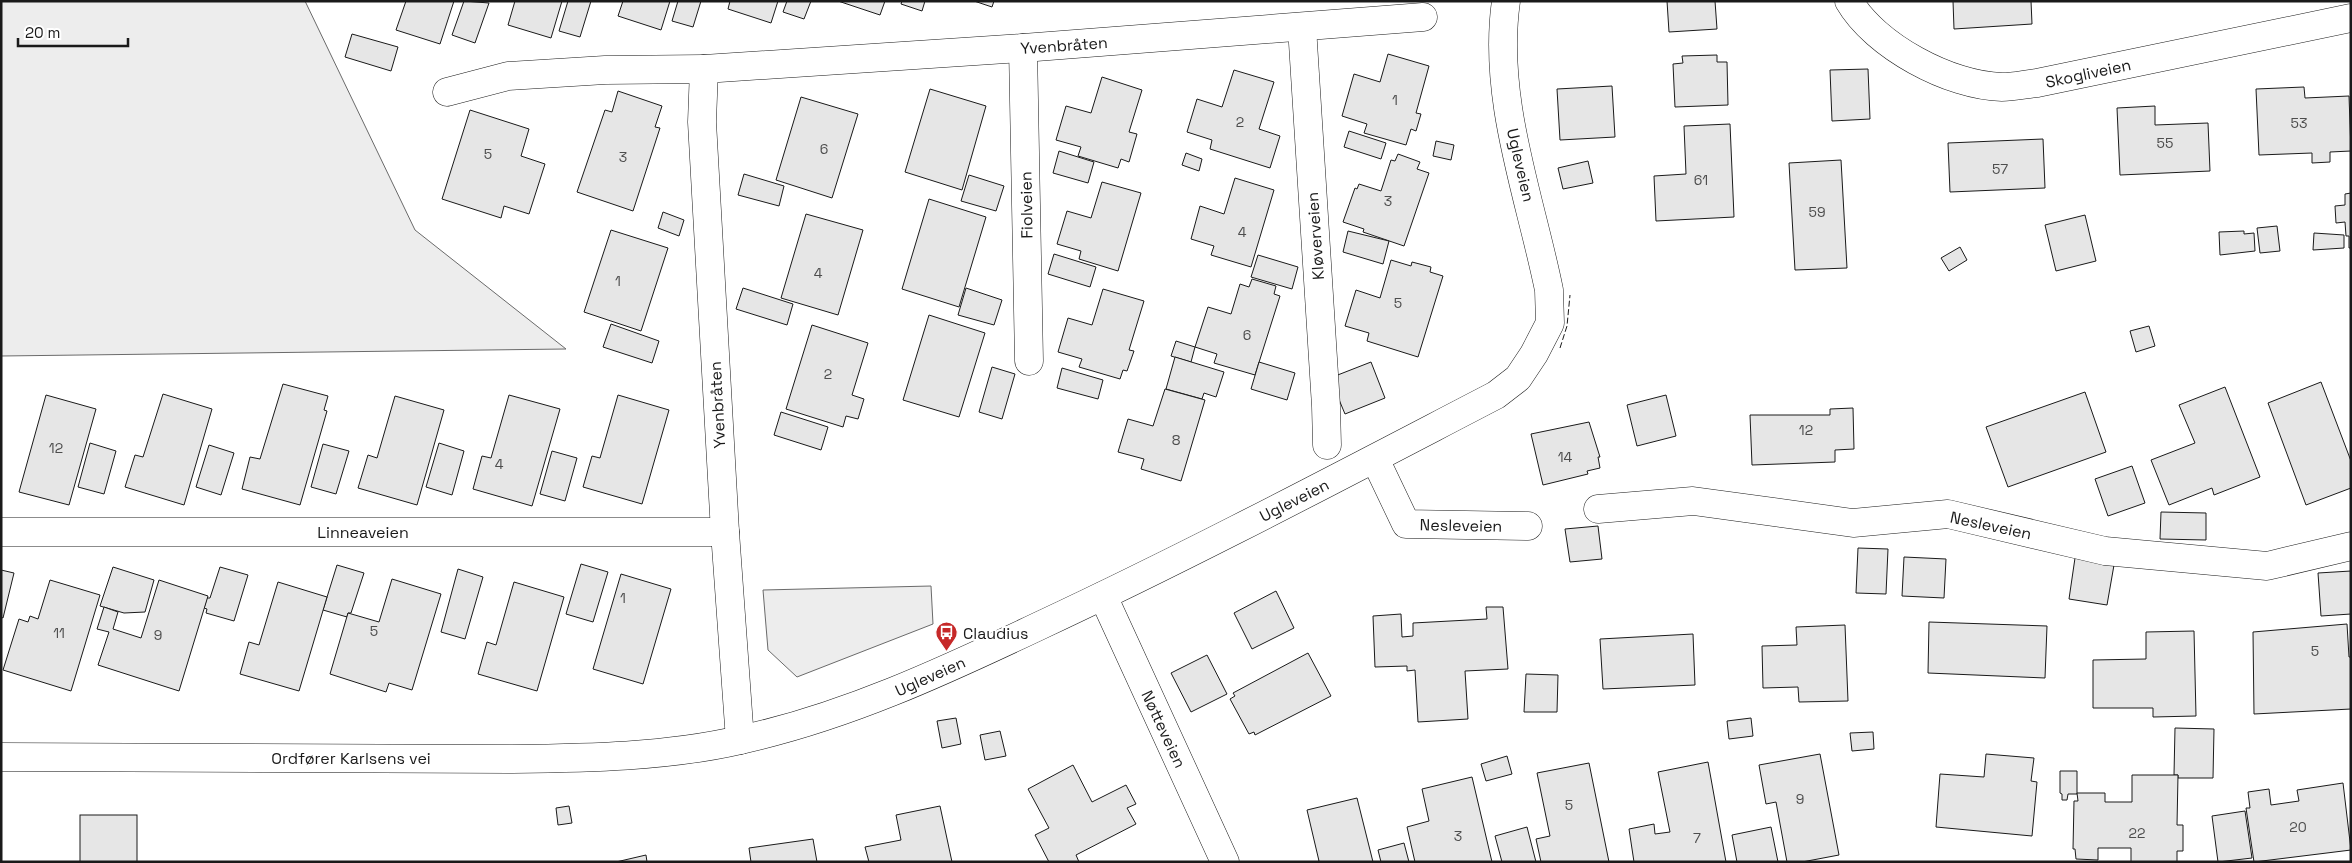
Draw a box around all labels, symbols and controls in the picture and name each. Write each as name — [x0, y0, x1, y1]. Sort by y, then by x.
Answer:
scale bar — [18, 15, 128, 47]
text: 20 m — [25, 23, 60, 42]
street label: Yvenbråten — [1020, 32, 1108, 59]
street label: Skogliveien — [2043, 54, 2133, 93]
house number: 1 — [1392, 91, 1398, 109]
house number: 2 — [1236, 113, 1244, 131]
house number: 53 — [2291, 114, 2307, 132]
street label: Ugleveien — [1502, 126, 1539, 204]
house number: 55 — [2157, 134, 2173, 152]
house number: 6 — [820, 140, 828, 158]
house number: 5 — [484, 145, 492, 163]
house number: 3 — [619, 148, 627, 166]
house number: 57 — [1992, 160, 2008, 178]
street label: Fiolveien — [1015, 171, 1038, 239]
house number: 61 — [1694, 171, 1708, 189]
street label: Kløverveien — [1302, 191, 1329, 281]
house number: 3 — [1384, 192, 1392, 210]
house number: 59 — [1809, 203, 1825, 221]
house number: 4 — [1238, 223, 1247, 241]
house number: 4 — [814, 264, 823, 282]
house number: 1 — [615, 272, 621, 290]
house number: 5 — [1394, 294, 1402, 312]
house number: 6 — [1243, 326, 1251, 344]
street label: Yvenbråten — [705, 361, 730, 449]
house number: 2 — [824, 365, 832, 383]
house number: 12 — [1799, 421, 1813, 439]
house number: 8 — [1172, 431, 1181, 449]
house number: 12 — [49, 439, 63, 457]
house number: 14 — [1558, 448, 1573, 466]
house number: 4 — [495, 455, 504, 473]
street label: Ugleveien — [1256, 474, 1332, 527]
street label: Nesleveien — [1948, 507, 2033, 544]
street label: Nesleveien — [1420, 514, 1502, 537]
street label: Linneaveien — [317, 522, 409, 543]
house number: 1 — [620, 589, 626, 607]
bus stop icon: Claudius — [935, 621, 959, 652]
house number: 5 — [370, 622, 378, 640]
place label: Claudius — [963, 623, 1028, 644]
house number: 11 — [53, 624, 65, 642]
house number: 9 — [154, 626, 162, 644]
house number: 5 — [2311, 642, 2319, 660]
street label: Ugleveien — [892, 652, 969, 701]
street label: Nøtteveien — [1136, 687, 1191, 771]
street label: Ordfører Karlsens vei — [271, 748, 431, 769]
house number: 9 — [1796, 790, 1804, 808]
house number: 5 — [1565, 796, 1573, 814]
house number: 20 — [2289, 818, 2307, 836]
house number: 22 — [2129, 824, 2145, 842]
house number: 3 — [1454, 827, 1462, 845]
house number: 7 — [1693, 829, 1701, 847]

